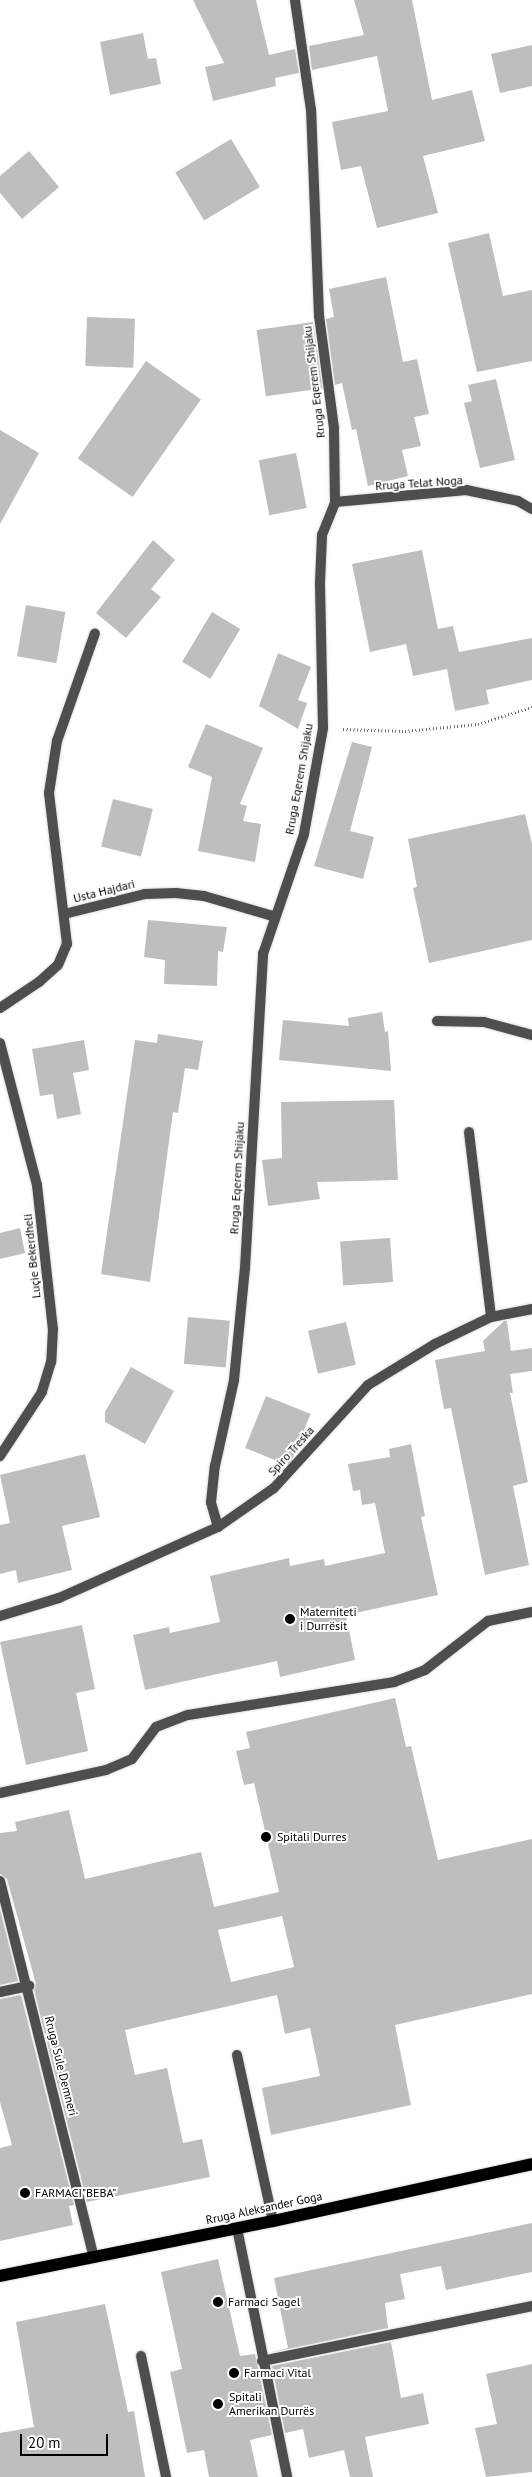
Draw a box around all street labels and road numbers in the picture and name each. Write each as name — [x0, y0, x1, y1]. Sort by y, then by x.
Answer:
street label: Rruga Eqerem Shijaku — [300, 325, 328, 439]
street label: Rruga Telat Noga — [375, 473, 463, 493]
street label: Rruga Eqerem Shijaku — [282, 722, 316, 836]
street label: Usta Hajdari — [72, 876, 136, 906]
street label: Rruga Eqerem Shijaku — [227, 1121, 247, 1235]
street label: Luçie Bekerdheli — [20, 1213, 44, 1299]
street label: Spiro Treska — [265, 1423, 317, 1479]
street label: Rruga Sule Demneri — [42, 2015, 80, 2117]
street label: Rruga Aleksander Goga — [204, 2189, 324, 2227]

